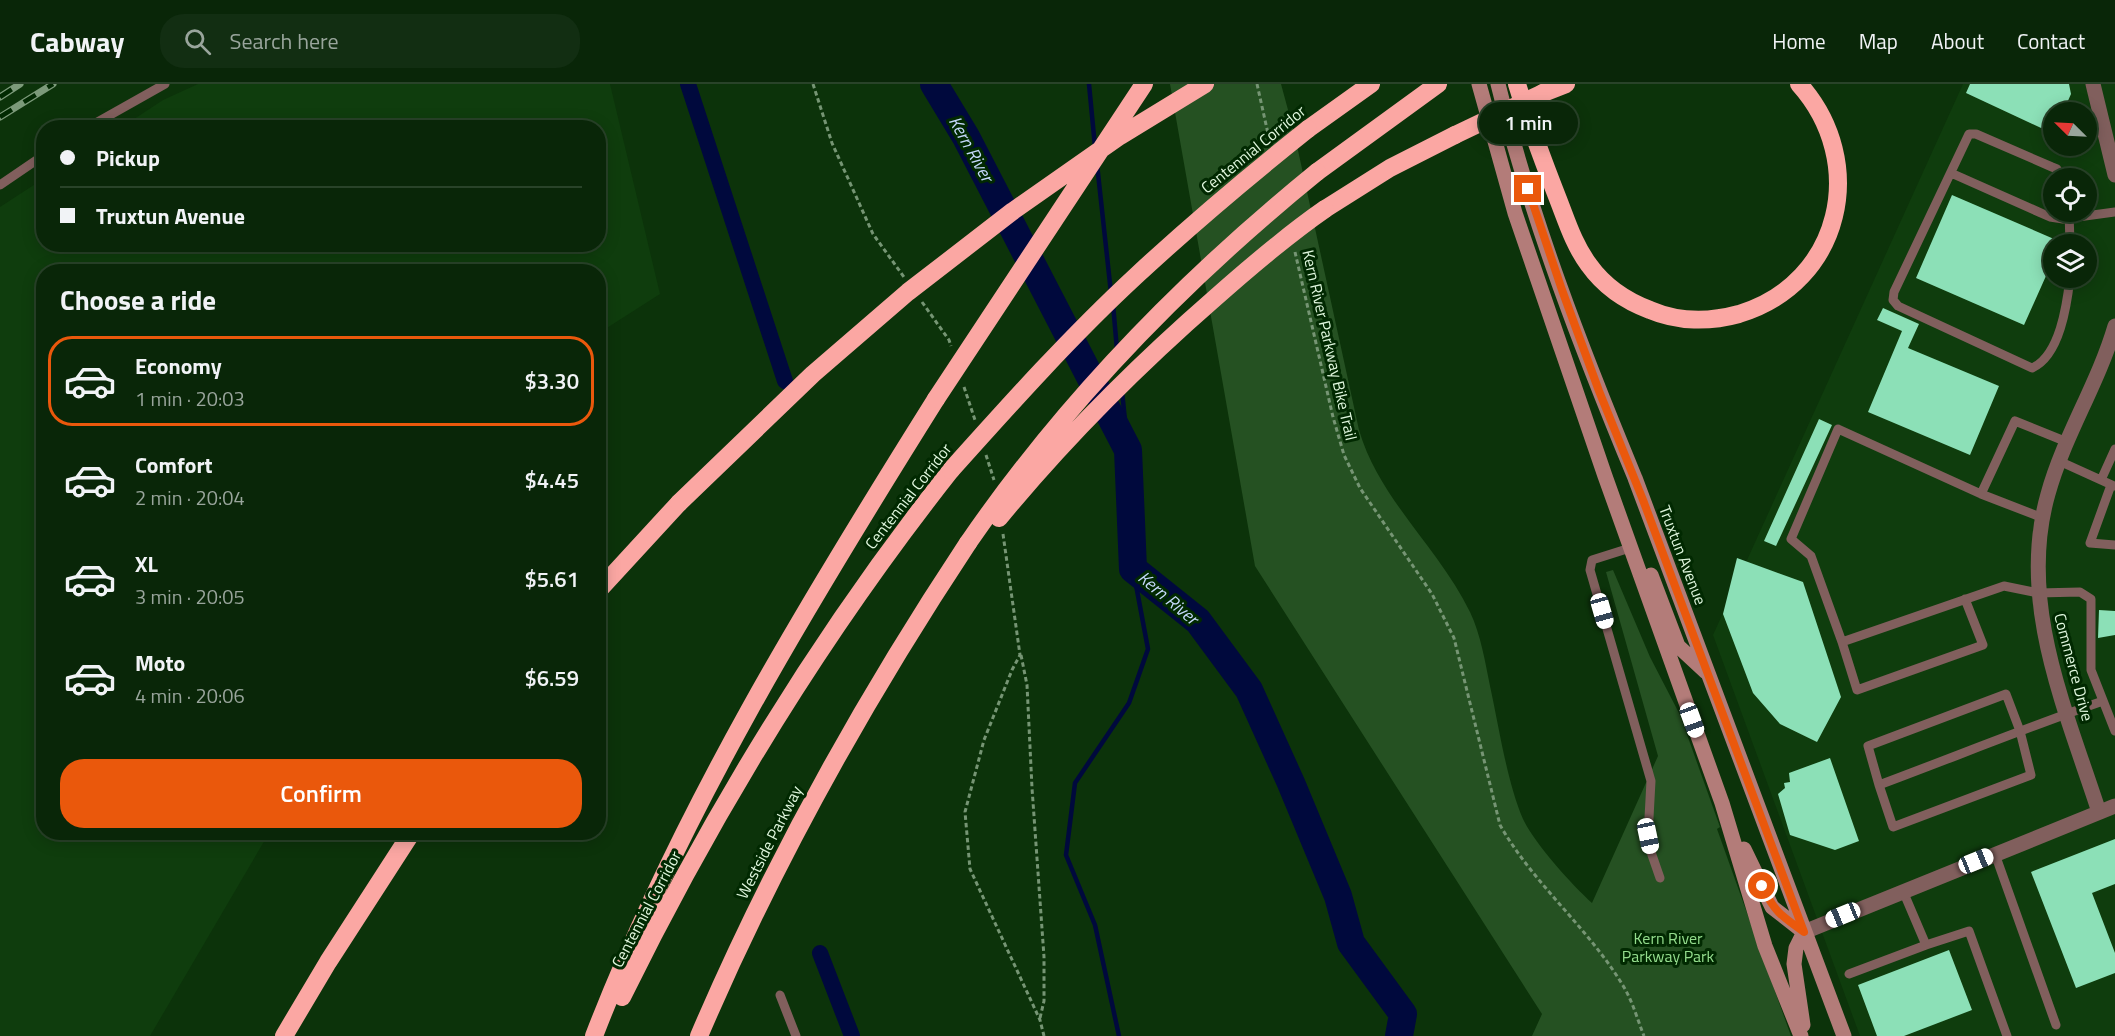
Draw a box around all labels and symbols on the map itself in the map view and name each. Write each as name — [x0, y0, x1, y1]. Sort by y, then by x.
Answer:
street label: Centennial Corridor — [1195, 99, 1311, 199]
callout: 1 min — [1478, 102, 1577, 144]
north arrow — [2043, 102, 2097, 156]
water label: Kern River — [942, 111, 1002, 189]
route end — [1514, 175, 1541, 202]
street label: Kern River Parkway Bike Trail — [1296, 247, 1364, 443]
street label: Centennial Corridor — [859, 438, 957, 554]
street label: Truxtun Avenue — [1653, 502, 1713, 608]
water label: Kern River — [1132, 564, 1206, 632]
car — [1588, 591, 1616, 631]
street label: Commerce Drive — [2048, 610, 2100, 724]
car — [1677, 700, 1707, 740]
street label: Westside Parkway — [730, 781, 808, 903]
car — [1635, 817, 1661, 855]
street label: Centennial Corridor — [605, 846, 687, 972]
car — [1956, 846, 1996, 876]
route start — [1748, 872, 1775, 899]
car — [1823, 900, 1863, 930]
park label: Kern River Parkway Park — [1622, 926, 1715, 968]

